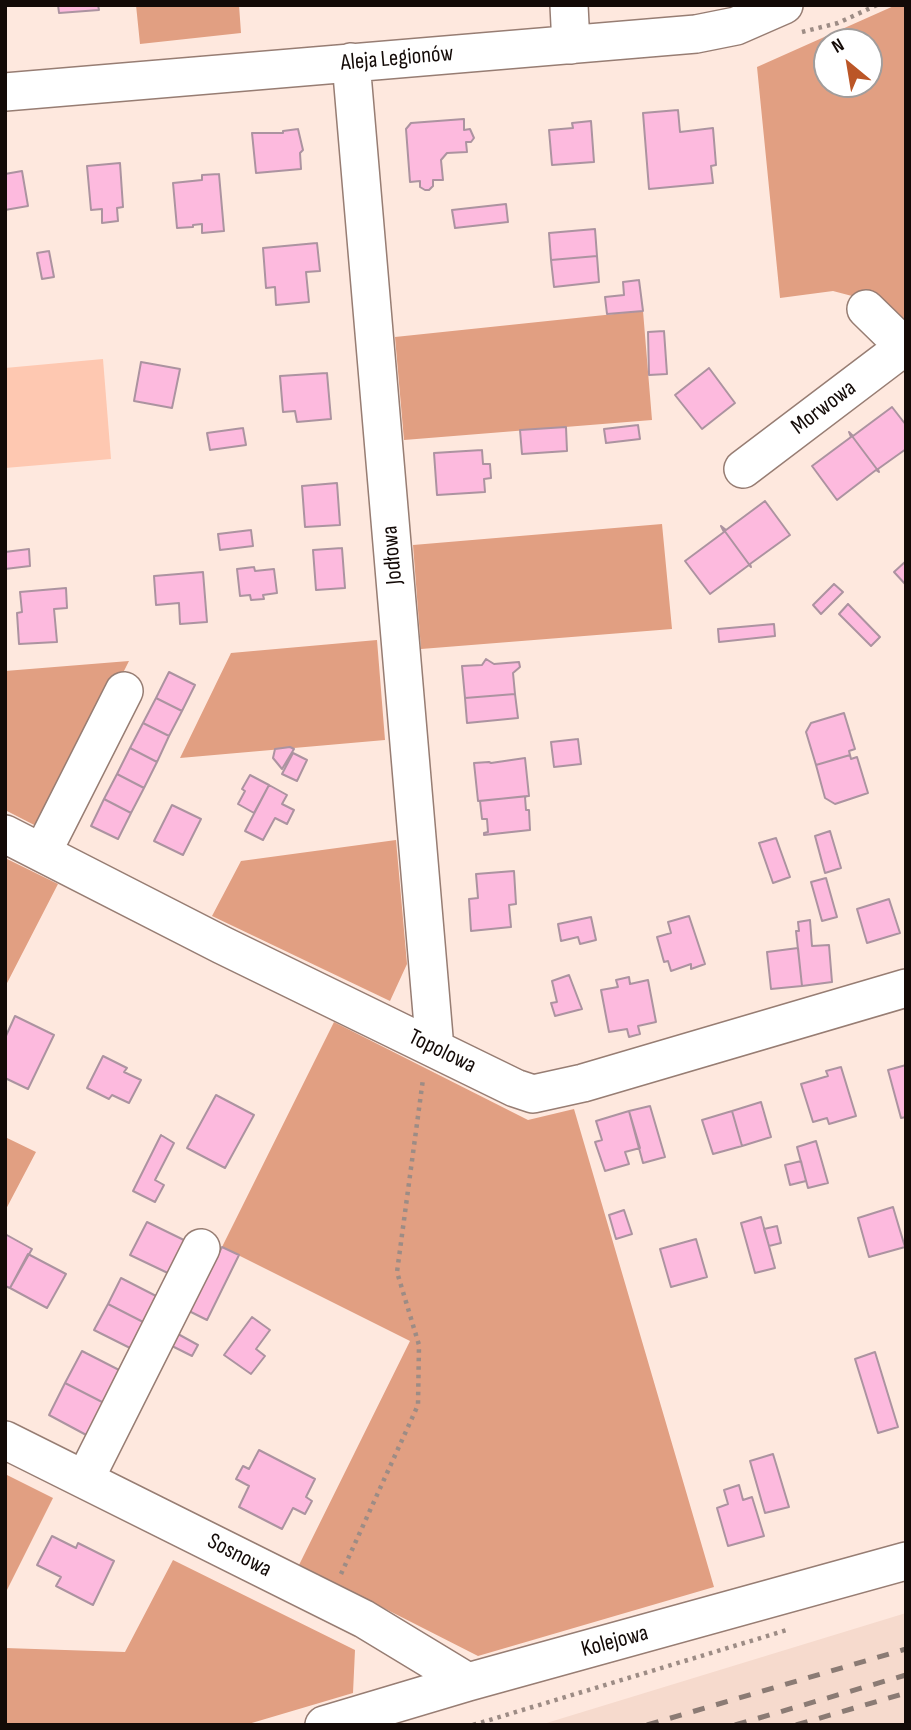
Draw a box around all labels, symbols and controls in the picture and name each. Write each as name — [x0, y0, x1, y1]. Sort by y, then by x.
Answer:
north arrow — [813, 28, 883, 98]
text: N — [828, 34, 848, 59]
street label: Aleja Legionów — [340, 40, 454, 78]
street label: Morwowa — [786, 375, 862, 441]
street label: Jodłowa — [377, 524, 409, 586]
street label: Topolowa — [404, 1024, 480, 1080]
street label: Sosnowa — [202, 1528, 276, 1584]
street label: Kolejowa — [579, 1620, 651, 1664]

